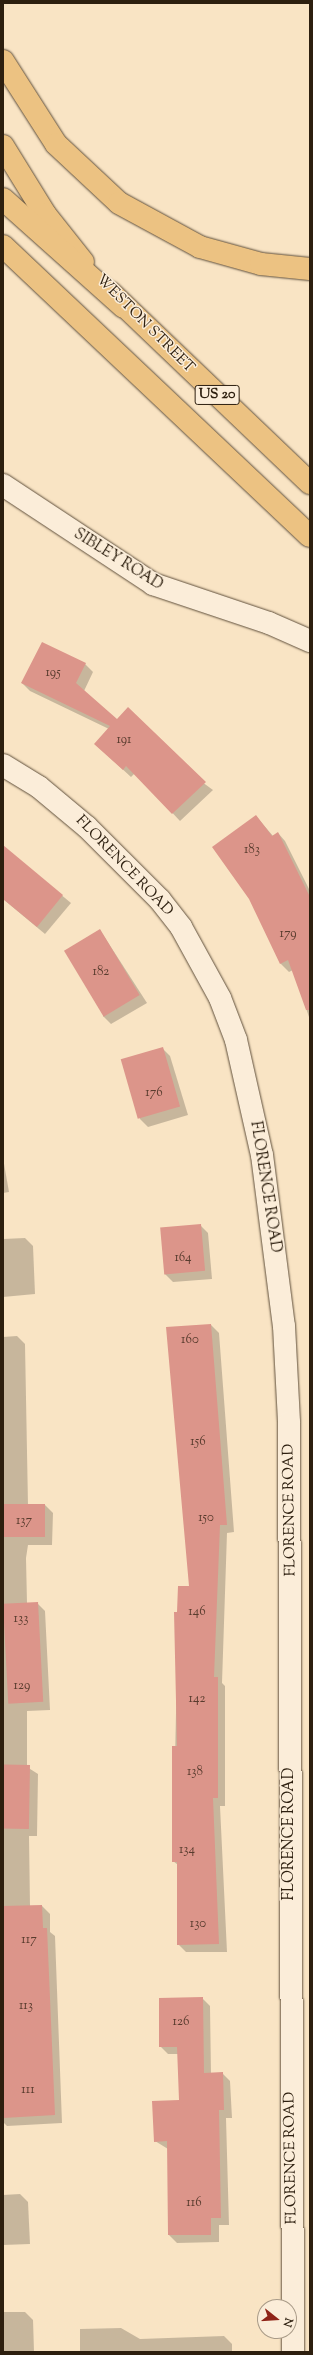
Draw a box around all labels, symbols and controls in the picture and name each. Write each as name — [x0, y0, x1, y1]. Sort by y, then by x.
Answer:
street label: WESTON STREET — [92, 271, 198, 377]
road number: US 20 — [194, 383, 240, 407]
street label: SIBLEY ROAD — [70, 525, 166, 595]
house number: 195 — [45, 665, 61, 681]
house number: 191 — [116, 732, 132, 748]
street label: FLORENCE ROAD — [71, 812, 177, 920]
house number: 183 — [244, 842, 260, 858]
house number: 179 — [279, 926, 297, 942]
house number: 182 — [93, 964, 109, 980]
house number: 176 — [145, 1085, 163, 1101]
street label: FLORENCE ROAD — [246, 1120, 284, 1254]
house number: 164 — [174, 1250, 192, 1266]
house number: 160 — [181, 1332, 199, 1348]
house number: 156 — [190, 1434, 206, 1450]
street label: FLORENCE ROAD — [280, 1443, 300, 1577]
house number: 150 — [198, 1510, 214, 1526]
house number: 137 — [16, 1513, 32, 1529]
house number: 146 — [188, 1604, 206, 1620]
house number: 133 — [14, 1611, 28, 1627]
house number: 129 — [14, 1678, 30, 1694]
house number: 142 — [188, 1691, 206, 1707]
house number: 138 — [187, 1764, 203, 1780]
street label: FLORENCE ROAD — [281, 1768, 299, 1900]
house number: 134 — [179, 1842, 195, 1858]
house number: 130 — [190, 1916, 206, 1932]
house number: 117 — [21, 1932, 37, 1948]
house number: 113 — [19, 1998, 33, 2014]
house number: 126 — [173, 2014, 189, 2030]
house number: 111 — [21, 2082, 35, 2098]
street label: FLORENCE ROAD — [281, 2091, 301, 2225]
house number: 116 — [186, 2195, 202, 2211]
north arrow — [257, 2299, 297, 2339]
text: N — [279, 2316, 296, 2329]

